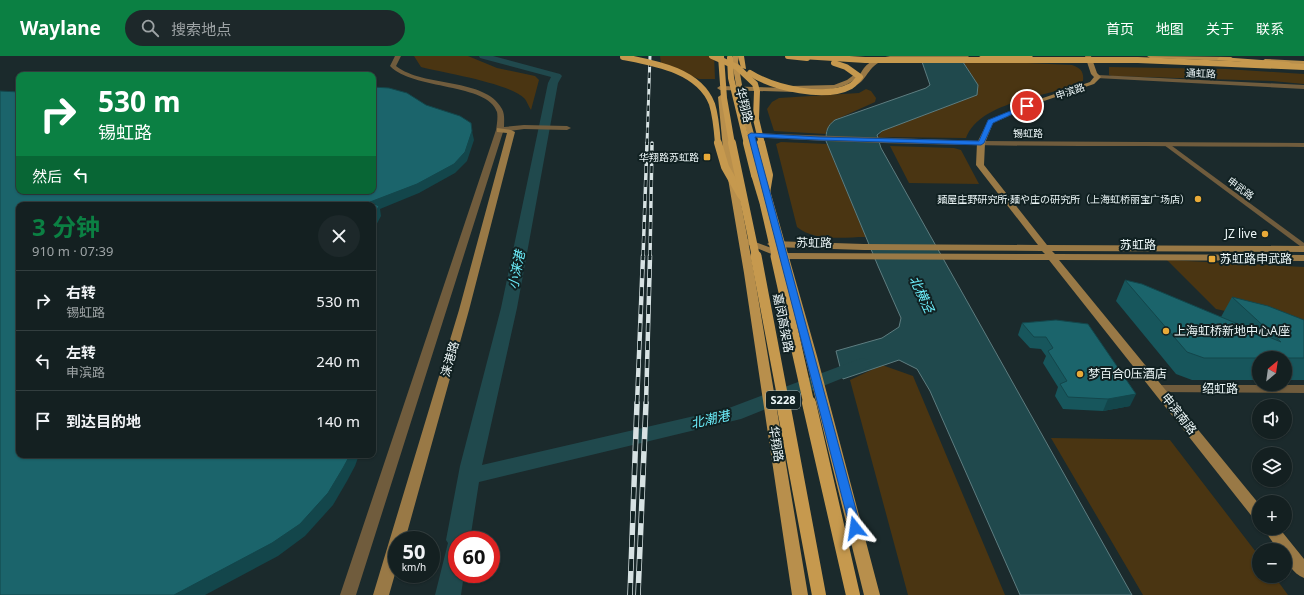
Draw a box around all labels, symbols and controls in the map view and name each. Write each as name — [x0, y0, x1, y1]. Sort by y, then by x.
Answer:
search box — [125, 10, 405, 46]
text: Waylane — [20, 15, 101, 41]
icon: search — [139, 17, 161, 39]
text: 搜索地点 — [171, 19, 231, 39]
text: 首页 — [1106, 19, 1134, 38]
text: 地图 — [1156, 19, 1184, 38]
text: 关于 — [1206, 19, 1234, 38]
text: 联系 — [1256, 19, 1284, 38]
street label: 通虹路 — [1186, 65, 1216, 81]
street label: 申滨路 — [1054, 79, 1086, 103]
text: 530 m — [98, 82, 181, 120]
street label: 华翔路 — [732, 85, 757, 124]
icon: right — [32, 88, 84, 140]
pin — [1010, 89, 1044, 123]
icon: arrive — [1016, 95, 1038, 117]
text: 锡虹路 — [98, 120, 152, 144]
street label: 锡虹路 — [1013, 126, 1043, 140]
place label: 华翔路苏虹路 — [639, 150, 699, 164]
marker: 华翔路苏虹路 — [702, 152, 712, 162]
icon: left — [70, 164, 92, 186]
text: 然后 — [32, 166, 62, 186]
street label: 申武路 — [1225, 173, 1257, 203]
place label: 麺屋庄野研究所·麺や庄の研究所（上海虹桥丽宝广场店） — [937, 192, 1190, 206]
marker: 麺屋庄野研究所·麺や庄の研究所（上海虹桥丽宝广场店） — [1193, 194, 1203, 204]
text: 3 分钟 — [32, 210, 100, 243]
button: close — [318, 215, 360, 257]
place label: JZ live — [1224, 225, 1257, 242]
marker: JZ live — [1260, 229, 1270, 239]
street label: 苏虹路 — [796, 234, 832, 251]
street label: 苏虹路 — [1120, 236, 1156, 253]
text: 910 m · 07:39 — [32, 242, 113, 260]
water label: 小涞港 — [503, 247, 529, 291]
place label: 苏虹路申武路 — [1220, 250, 1292, 267]
marker: 苏虹路申武路 — [1207, 254, 1217, 264]
water label: 北横泾 — [906, 273, 939, 317]
text: 右转 — [66, 282, 96, 302]
icon: right — [32, 290, 54, 312]
text: 530 m — [316, 291, 360, 311]
street label: 嘉闵高架路 — [769, 292, 798, 354]
text: 锡虹路 — [66, 303, 105, 321]
place label: 上海虹桥新地中心A座 — [1174, 322, 1290, 339]
marker: 上海虹桥新地中心A座 — [1161, 326, 1171, 336]
street label: 涞港路 — [436, 339, 463, 379]
text: 左转 — [66, 342, 96, 362]
icon: left — [32, 350, 54, 372]
text: 240 m — [316, 351, 360, 371]
north arrow — [1252, 351, 1292, 391]
map controls — [1252, 351, 1292, 583]
text: 申滨路 — [66, 363, 105, 381]
place label: 梦百合0压酒店 — [1088, 365, 1167, 382]
marker: 梦百合0压酒店 — [1075, 369, 1085, 379]
street label: 绍虹路 — [1202, 380, 1238, 397]
street label: 申滨南路 — [1158, 390, 1201, 438]
road number: S228 — [766, 391, 800, 409]
button: sound — [1252, 399, 1292, 439]
water label: 北潮港 — [689, 405, 733, 432]
icon: arrive — [32, 410, 54, 432]
text: 到达目的地 — [66, 411, 141, 431]
text: 140 m — [316, 411, 360, 431]
street label: 华翔路 — [765, 425, 788, 463]
button: layers — [1252, 447, 1292, 487]
button: + — [1252, 495, 1292, 535]
position arrow — [834, 507, 876, 549]
speed limit sign: 60 — [448, 531, 500, 583]
text: 50 — [403, 538, 425, 565]
button: − — [1252, 543, 1292, 583]
text: km/h — [402, 560, 426, 574]

